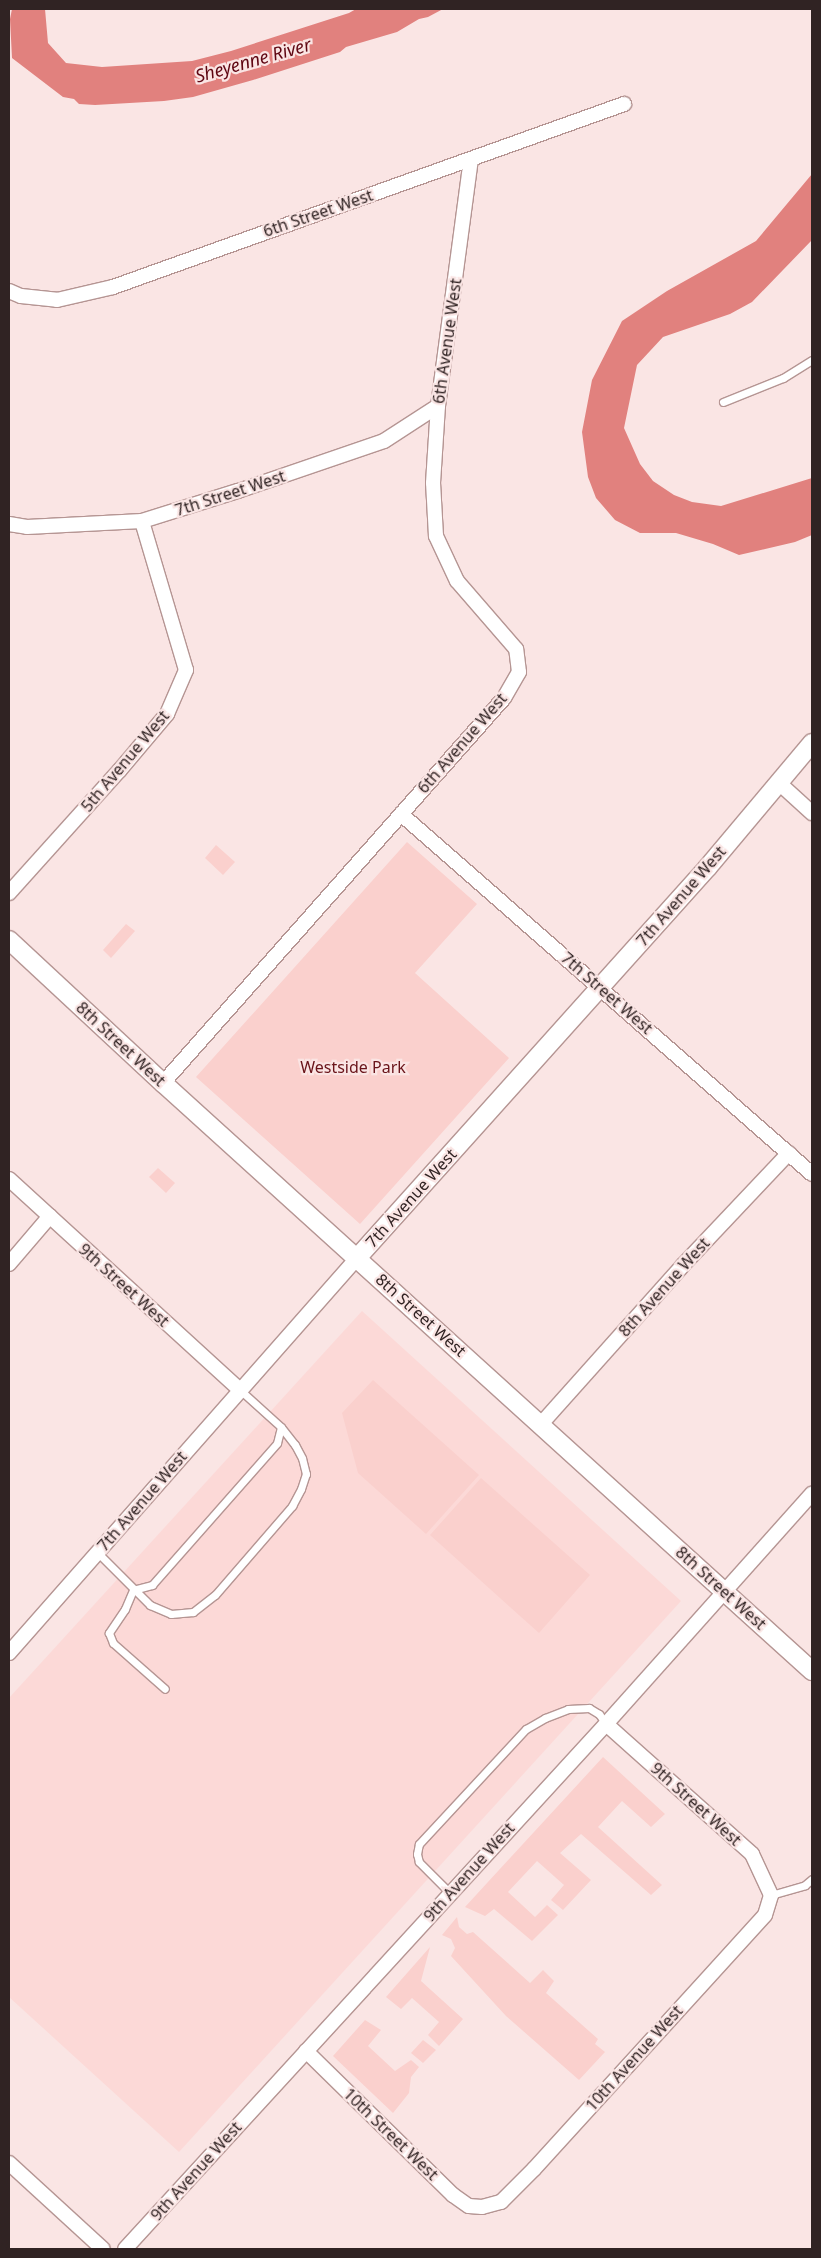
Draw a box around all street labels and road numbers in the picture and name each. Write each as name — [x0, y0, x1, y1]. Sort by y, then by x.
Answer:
street label: 6th Street West — [261, 185, 375, 241]
street label: 6th Avenue West — [429, 277, 465, 405]
street label: 7th Street West — [172, 466, 288, 520]
street label: 6th Avenue West — [413, 689, 511, 797]
street label: 5th Avenue West — [77, 706, 173, 816]
street label: 7th Avenue West — [632, 842, 730, 950]
street label: 7th Street West — [557, 948, 657, 1038]
street label: 8th Street West — [72, 998, 170, 1090]
street label: 7th Avenue West — [362, 1145, 460, 1251]
street label: 8th Avenue West — [615, 1234, 713, 1340]
street label: 9th Street West — [75, 1239, 173, 1331]
street label: 8th Street West — [372, 1269, 470, 1361]
street label: 7th Avenue West — [93, 1447, 191, 1555]
street label: 8th Street West — [672, 1542, 770, 1634]
street label: 9th Street West — [647, 1758, 745, 1850]
street label: 9th Avenue West — [420, 1819, 518, 1925]
street label: 10th Avenue West — [582, 2001, 686, 2115]
street label: 10th Street West — [340, 2084, 442, 2184]
street label: 9th Avenue West — [147, 2118, 245, 2224]

